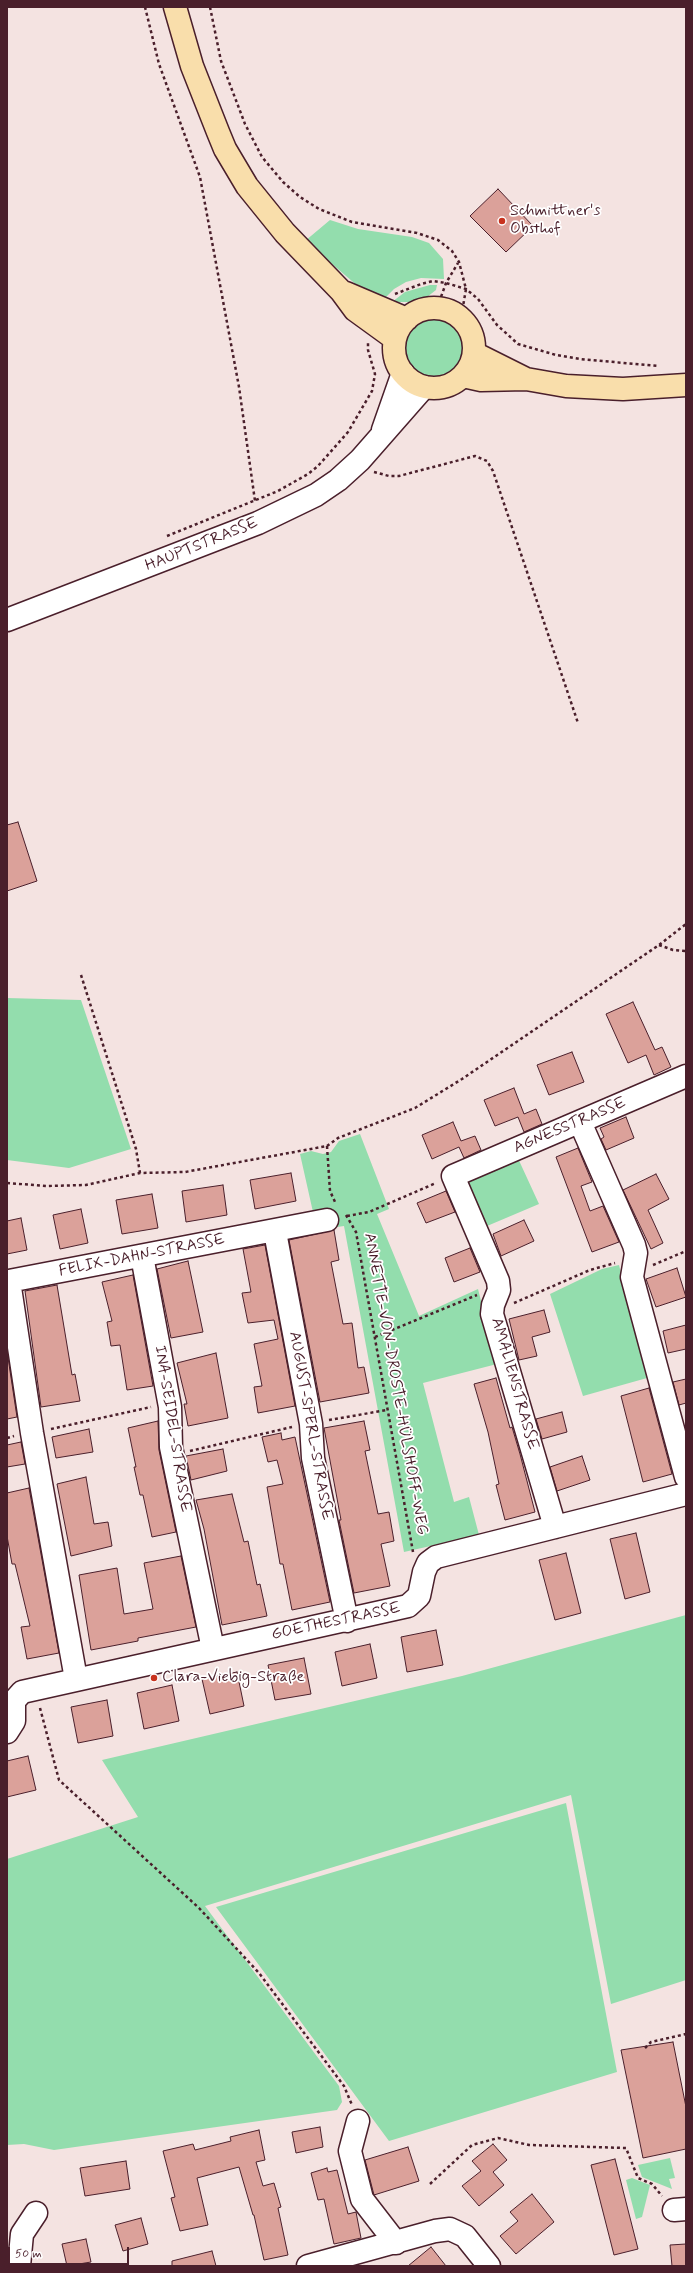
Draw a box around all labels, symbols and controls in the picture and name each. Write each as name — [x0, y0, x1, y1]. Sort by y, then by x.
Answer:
place label: Schmittner's Obsthof — [510, 202, 600, 240]
marker: Schmittner's Obsthof — [497, 216, 507, 226]
street label: HAUPTSTRASSE — [143, 514, 261, 576]
street label: AGNESSTRASSE — [511, 1094, 629, 1158]
street label: FELIX-DAHN-STRASSE — [57, 1230, 227, 1282]
street label: ANNETTE-VON-DROSTE-HÜLSHOFF-WEG — [359, 1232, 431, 1536]
street label: AMALIENSTRASSE — [486, 1316, 542, 1452]
street label: AUGUST-SPERL-STRASSE — [284, 1330, 336, 1522]
street label: INA-SEIDEL-STRASSE — [149, 1344, 195, 1514]
street label: GOETHESTRASSE — [270, 1599, 402, 1645]
place label: Clara-Viebig-Straße — [162, 1668, 304, 1688]
marker: Clara-Viebig-Straße — [149, 1673, 159, 1683]
scale bar — [10, 2239, 131, 2265]
text: 50 m — [15, 2246, 42, 2262]

